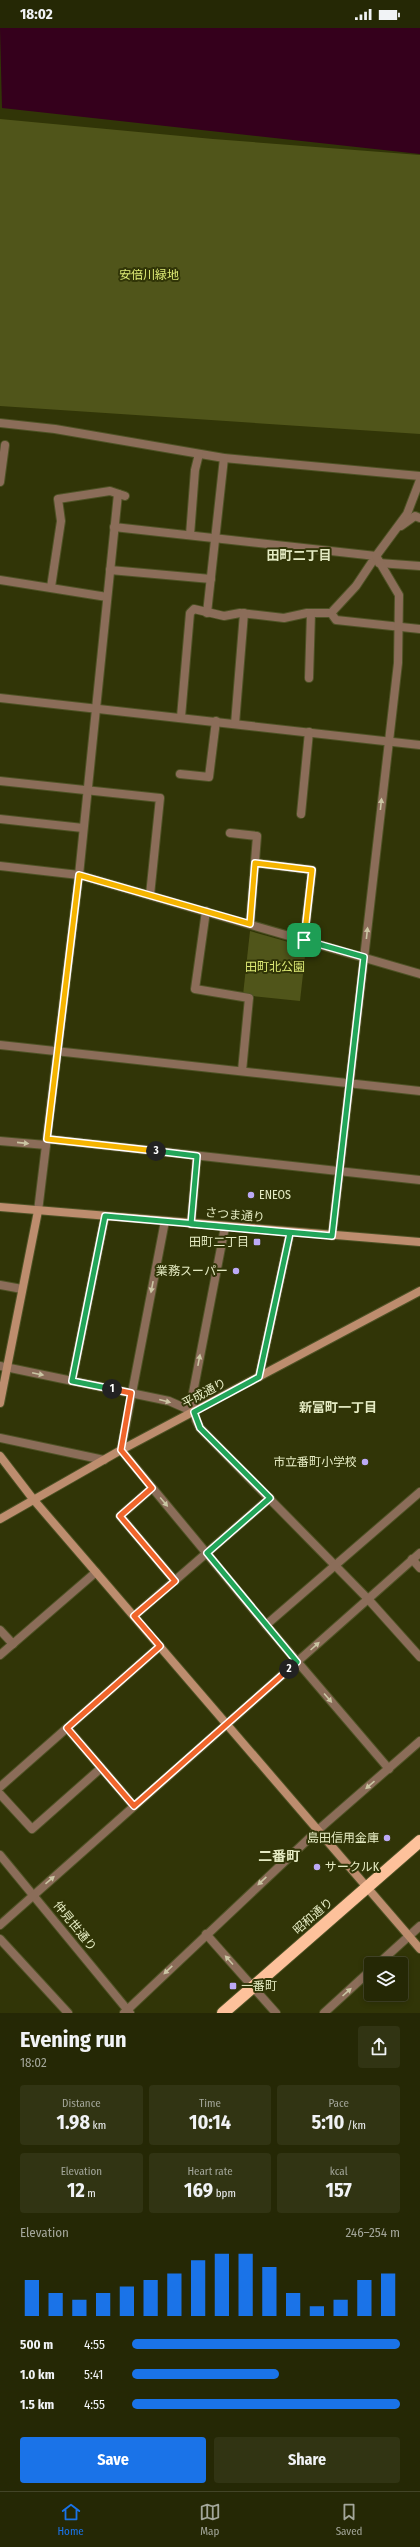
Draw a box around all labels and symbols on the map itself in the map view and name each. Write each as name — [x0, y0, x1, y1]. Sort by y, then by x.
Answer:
park label: 安倍川緑地 — [119, 268, 179, 282]
district label: 田町二丁目 — [266, 548, 332, 563]
one-way arrow — [378, 798, 384, 810]
pin — [287, 923, 321, 957]
one-way arrow — [364, 927, 370, 939]
park label: 田町北公園 — [245, 960, 305, 974]
one-way arrow — [17, 1140, 29, 1146]
pin: 3 — [146, 1141, 166, 1161]
place label: ENEOS — [259, 1188, 291, 1202]
marker: ENEOS — [246, 1190, 256, 1200]
street label: さつま通り — [204, 1205, 266, 1225]
place label: 田町二丁目 — [189, 1235, 249, 1249]
marker: 田町二丁目 — [252, 1237, 262, 1247]
place label: 業務スーパー — [156, 1264, 228, 1278]
marker: 業務スーパー — [231, 1266, 241, 1276]
one-way arrow — [149, 1281, 155, 1293]
one-way arrow — [196, 1354, 202, 1366]
one-way arrow — [32, 1371, 44, 1377]
street label: 平成通り — [180, 1376, 228, 1410]
pin: 1 — [102, 1379, 122, 1399]
one-way arrow — [159, 1398, 172, 1404]
district label: 新富町一丁目 — [299, 1400, 377, 1415]
place label: 市立番町小学校 — [273, 1455, 357, 1469]
marker: 市立番町小学校 — [360, 1457, 370, 1467]
one-way arrow — [159, 1496, 168, 1507]
one-way arrow — [311, 1642, 320, 1651]
pin: 2 — [279, 1659, 299, 1679]
one-way arrow — [323, 1693, 332, 1703]
one-way arrow — [364, 1781, 375, 1790]
place label: 島田信用金庫 — [307, 1831, 379, 1845]
marker: 島田信用金庫 — [382, 1833, 392, 1843]
district label: 二番町 — [258, 1848, 300, 1865]
place label: サークルK — [325, 1860, 380, 1874]
marker: サークルK — [312, 1862, 322, 1872]
one-way arrow — [45, 1876, 55, 1885]
one-way arrow — [258, 1876, 267, 1885]
street label: 昭和通り — [290, 1895, 336, 1937]
street label: 仲見世通り — [51, 1898, 99, 1954]
one-way arrow — [225, 1955, 234, 1965]
one-way arrow — [163, 1966, 173, 1975]
place label: 一番町 — [241, 1979, 277, 1993]
marker: 一番町 — [228, 1981, 238, 1991]
one-way arrow — [342, 1987, 353, 1996]

